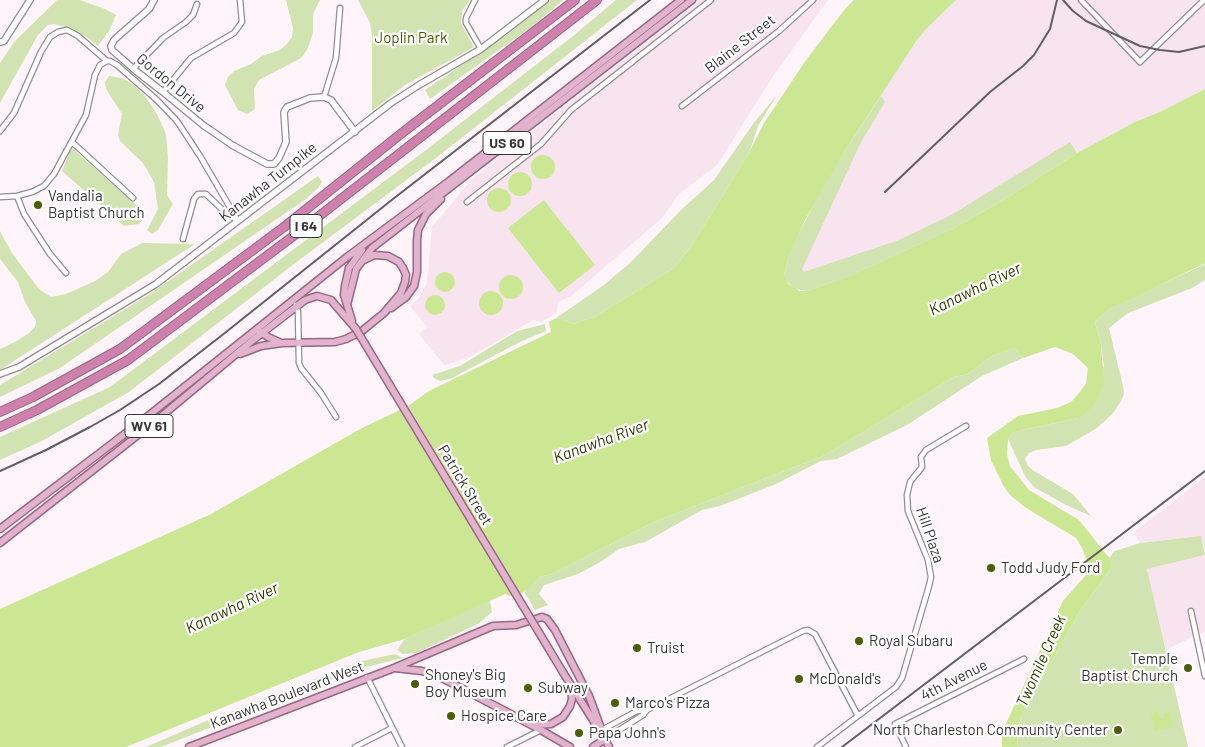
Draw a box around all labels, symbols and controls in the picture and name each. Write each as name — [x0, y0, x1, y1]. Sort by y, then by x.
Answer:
street label: Blaine Street — [701, 11, 779, 77]
park label: Joplin Park — [375, 29, 447, 47]
street label: Gordon Drive — [133, 50, 209, 116]
road number: US 60 — [483, 132, 531, 154]
street label: Kanawha Turnpike — [216, 138, 320, 226]
place label: Vandalia Baptist Church — [48, 187, 145, 222]
marker: Vandalia Baptist Church — [32, 199, 44, 211]
road number: I 64 — [290, 215, 322, 238]
water label: Kanawha River — [926, 258, 1024, 320]
road number: WV 61 — [125, 414, 173, 438]
water label: Kanawha River — [551, 415, 651, 467]
street label: Patrick Street — [434, 442, 496, 528]
street label: Hill Plaza — [912, 505, 948, 565]
place label: Todd Judy Ford — [1001, 559, 1101, 577]
marker: Todd Judy Ford — [985, 562, 997, 574]
water label: Kanawha River — [183, 578, 281, 638]
water label: Twomile Creek — [1012, 612, 1070, 710]
place label: Royal Subaru — [869, 632, 953, 650]
marker: Royal Subaru — [853, 635, 865, 647]
place label: Truist — [647, 639, 685, 657]
marker: Truist — [631, 642, 643, 654]
place label: Temple Baptist Church — [1081, 650, 1178, 685]
street label: 4th Avenue — [918, 656, 990, 704]
street label: Kanawha Boulevard West — [208, 657, 366, 733]
marker: Temple Baptist Church — [1182, 662, 1194, 674]
place label: Shoney's Big Boy Museum — [425, 666, 507, 701]
place label: McDonald's — [809, 670, 881, 688]
marker: McDonald's — [793, 673, 805, 685]
marker: Shoney's Big Boy Museum — [409, 678, 421, 690]
place label: Subway — [538, 679, 588, 697]
marker: Subway — [522, 682, 534, 694]
place label: Marco's Pizza — [625, 694, 710, 712]
marker: Marco's Pizza — [609, 697, 621, 709]
place label: Hospice Care — [461, 707, 547, 725]
marker: Hospice Care — [445, 710, 457, 722]
place label: North Charleston Community Center — [873, 721, 1108, 739]
place label: Papa John's — [589, 724, 666, 742]
marker: North Charleston Community Center — [1112, 724, 1124, 736]
marker: Papa John's — [573, 727, 585, 739]

